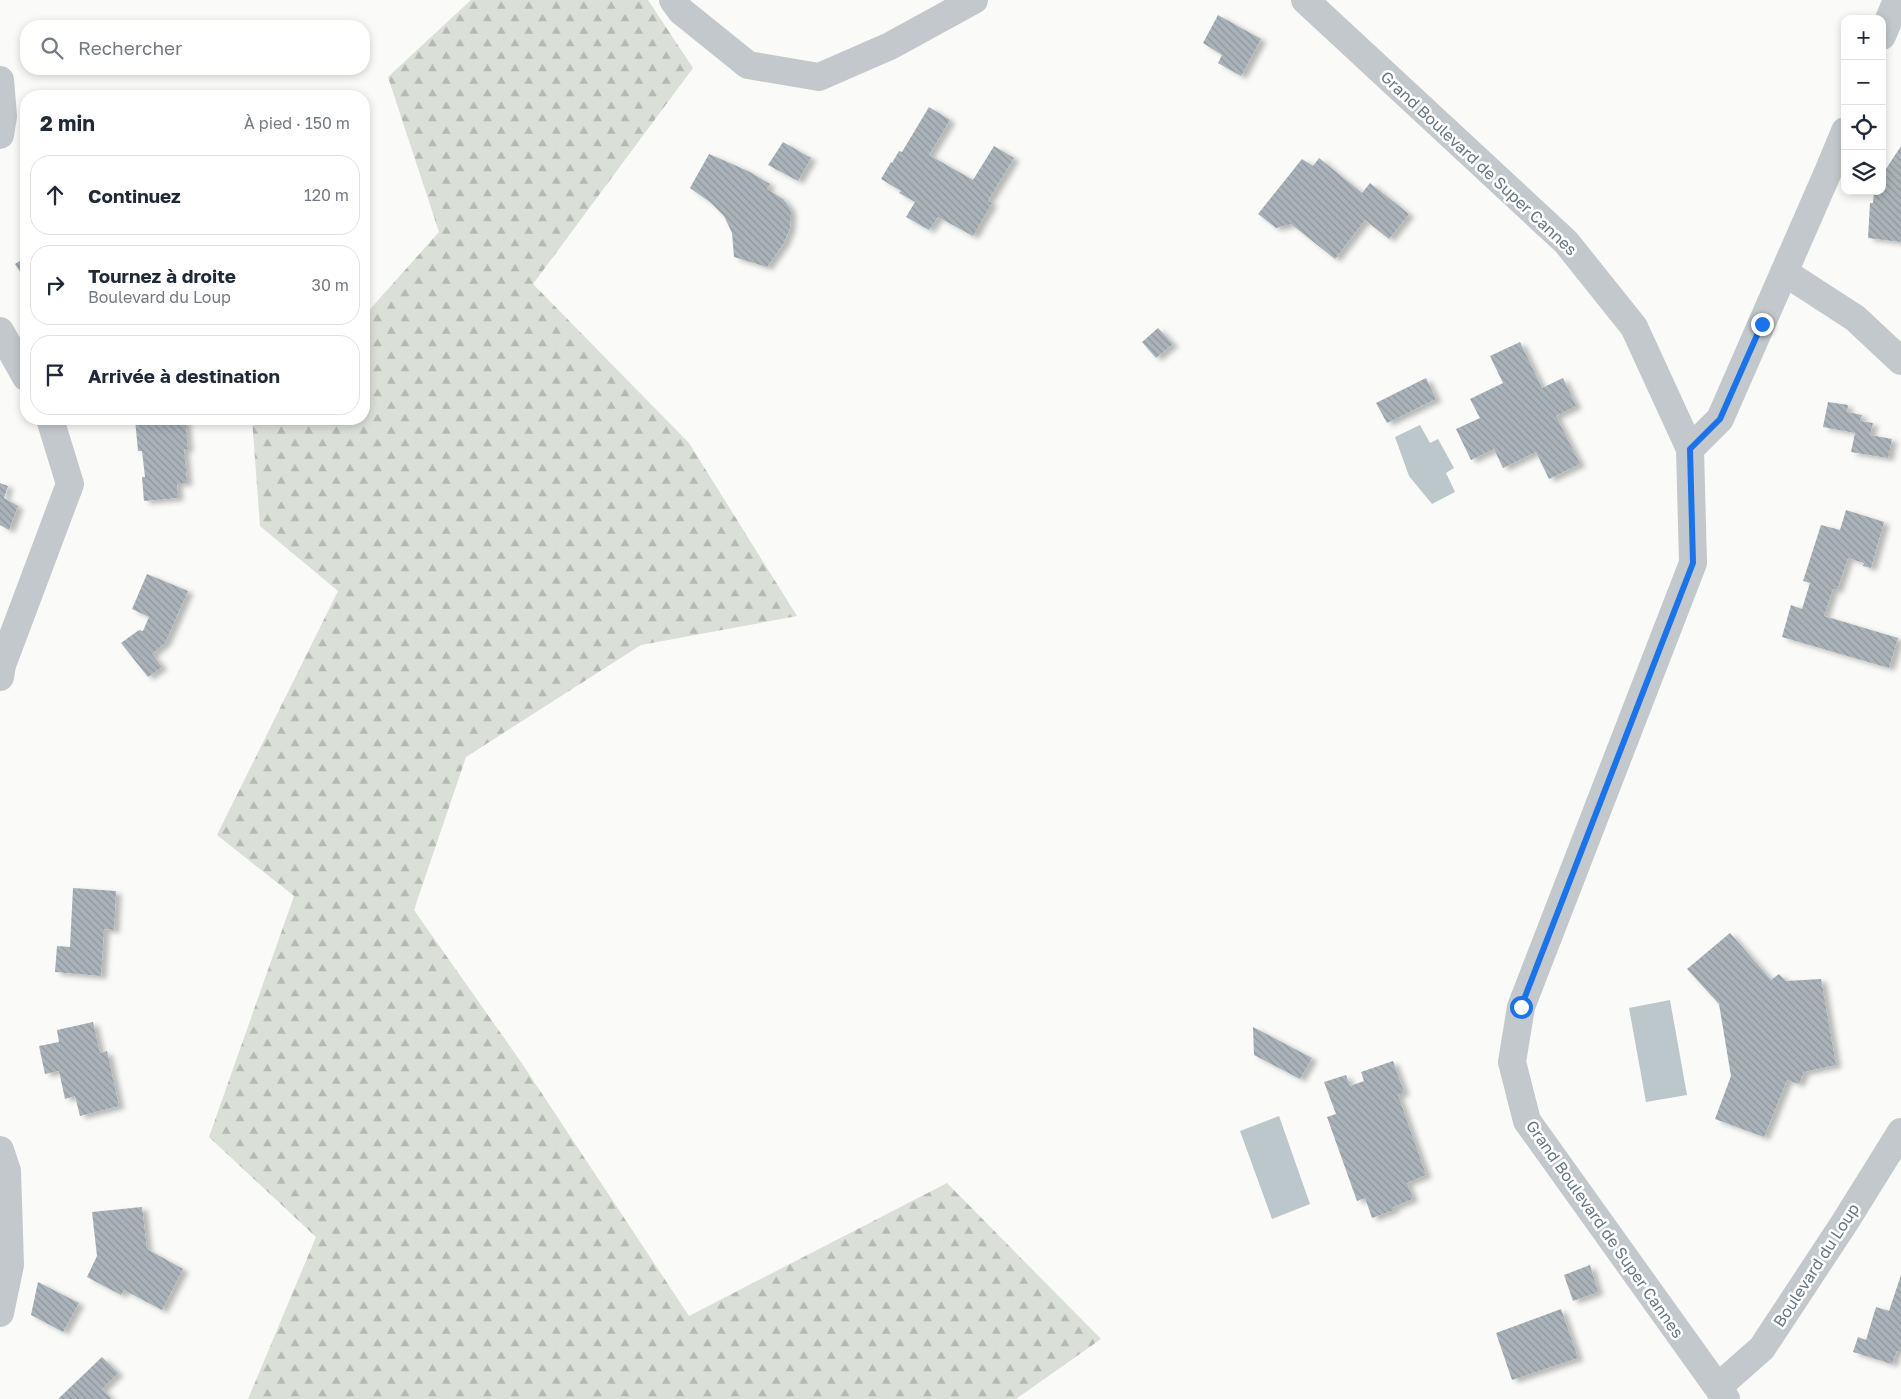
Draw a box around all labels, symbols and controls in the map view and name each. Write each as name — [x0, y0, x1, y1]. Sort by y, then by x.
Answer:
map controls — [1841, 15, 1886, 195]
button: + — [1841, 15, 1886, 60]
search box — [20, 20, 370, 75]
icon: search — [38, 34, 66, 62]
text: Rechercher — [78, 36, 183, 59]
button: − — [1841, 60, 1886, 105]
street label: Grand Boulevard de Super Cannes — [1377, 67, 1581, 259]
button: locate — [1841, 105, 1886, 150]
text: 2 min — [40, 110, 95, 136]
text: À pied · 150 m — [244, 113, 350, 133]
button: layers — [1841, 150, 1886, 195]
icon: ahead — [41, 181, 69, 209]
text: Continuez — [88, 184, 181, 207]
text: 120 m — [304, 185, 349, 205]
text: Tournez à droite — [88, 264, 236, 287]
icon: right — [41, 271, 69, 299]
text: 30 m — [312, 275, 349, 295]
text: Boulevard du Loup — [88, 287, 231, 307]
route end — [1751, 313, 1774, 336]
icon: arrive — [41, 361, 69, 389]
text: Arrivée à destination — [88, 364, 280, 387]
route start — [1510, 996, 1533, 1019]
street label: Grand Boulevard de Super Cannes — [1522, 1116, 1688, 1342]
street label: Boulevard du Loup — [1769, 1199, 1863, 1330]

